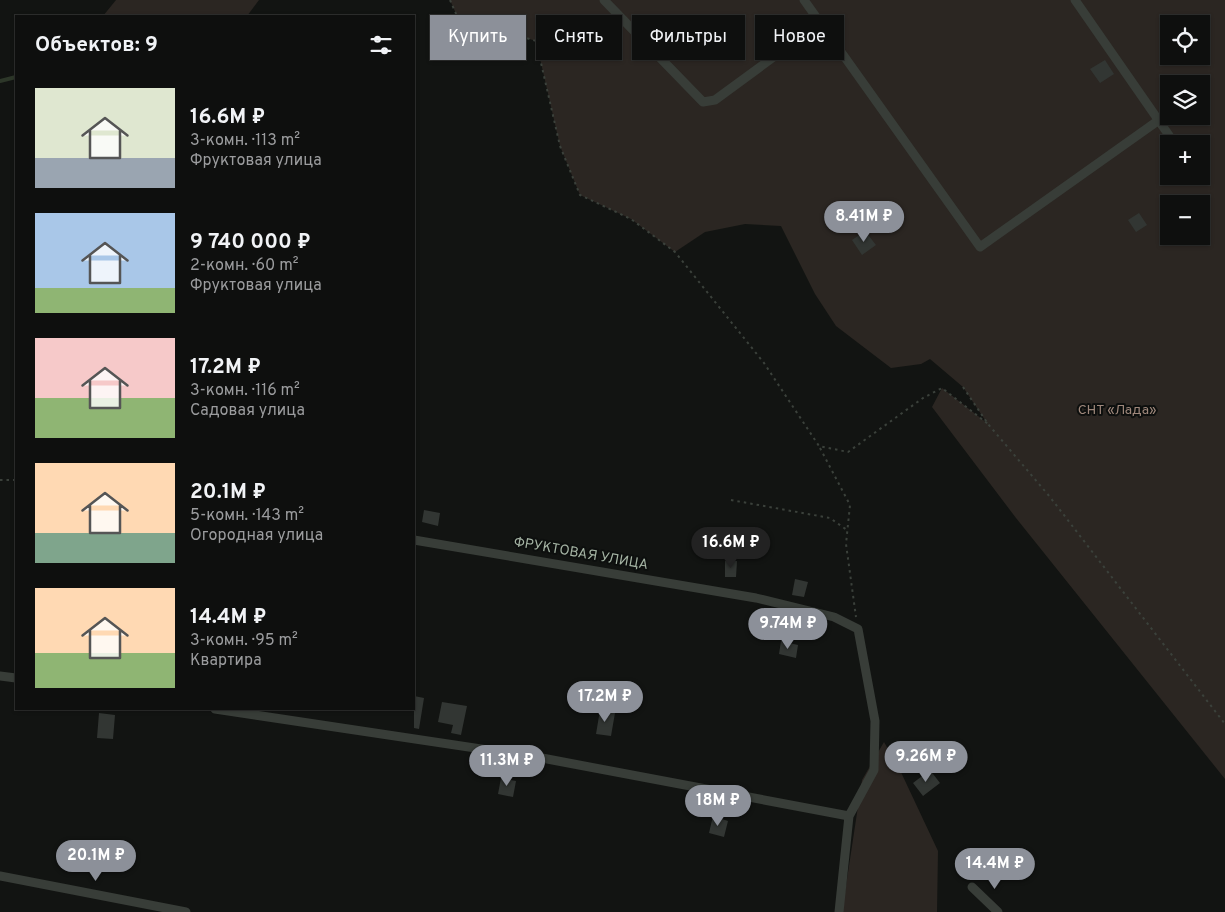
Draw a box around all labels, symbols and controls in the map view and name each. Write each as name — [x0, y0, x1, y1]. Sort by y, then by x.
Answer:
chip: Купить — [430, 15, 526, 60]
chip: Снять — [536, 15, 622, 60]
chip: Фильтры — [632, 15, 745, 60]
chip: Новое — [755, 15, 844, 60]
map controls — [1160, 15, 1210, 245]
button: locate — [1160, 15, 1210, 65]
icon: filters — [367, 31, 395, 59]
text: Объектов: 9 — [35, 32, 158, 59]
button: layers — [1160, 75, 1210, 125]
text: 16.6M ₽ — [190, 104, 265, 131]
icon: home — [75, 108, 135, 168]
text: 3-комн. · 113 m² — [190, 131, 300, 151]
button: + — [1160, 135, 1210, 185]
text: Фруктовая улица — [190, 151, 322, 171]
button: − — [1160, 195, 1210, 245]
pin: 8.41M ₽ — [818, 200, 910, 243]
text: 8.41M ₽ — [835, 207, 893, 227]
text: 9 740 000 ₽ — [190, 229, 311, 256]
icon: home — [75, 233, 135, 293]
text: 2-комн. · 60 m² — [190, 256, 299, 276]
text: Фруктовая улица — [190, 276, 322, 296]
text: 17.2M ₽ — [190, 354, 261, 381]
icon: home — [75, 358, 135, 418]
text: 3-комн. · 116 m² — [190, 381, 300, 401]
text: Садовая улица — [190, 401, 305, 421]
park label: СНТ «Лада» — [1078, 402, 1156, 419]
text: 20.1M ₽ — [190, 479, 266, 506]
icon: home — [75, 483, 135, 543]
text: 5-комн. · 143 m² — [190, 506, 304, 526]
text: Огородная улица — [190, 526, 323, 546]
pin: 16.6M ₽ — [685, 526, 777, 569]
text: 16.6M ₽ — [702, 533, 760, 553]
street label: ФРУКТОВАЯ УЛИЦА — [512, 534, 650, 574]
text: 14.4M ₽ — [190, 604, 267, 631]
icon: home — [75, 608, 135, 668]
pin: 9.74M ₽ — [742, 608, 834, 650]
text: 9.74M ₽ — [759, 614, 817, 634]
text: 3-комн. · 95 m² — [190, 631, 298, 651]
text: Квартира — [190, 651, 262, 671]
pin: 17.2M ₽ — [559, 680, 651, 723]
text: 17.2M ₽ — [578, 687, 632, 707]
pin: 9.26M ₽ — [880, 740, 972, 783]
pin: 11.3M ₽ — [461, 744, 553, 787]
text: 9.26M ₽ — [896, 747, 956, 767]
text: 11.3M ₽ — [480, 751, 534, 771]
pin: 18M ₽ — [683, 784, 753, 827]
text: 18M ₽ — [696, 791, 740, 811]
pin: 20.1M ₽ — [50, 840, 142, 882]
text: 20.1M ₽ — [67, 846, 125, 866]
pin: 14.4M ₽ — [949, 848, 1041, 890]
text: 14.4M ₽ — [966, 854, 1024, 874]

